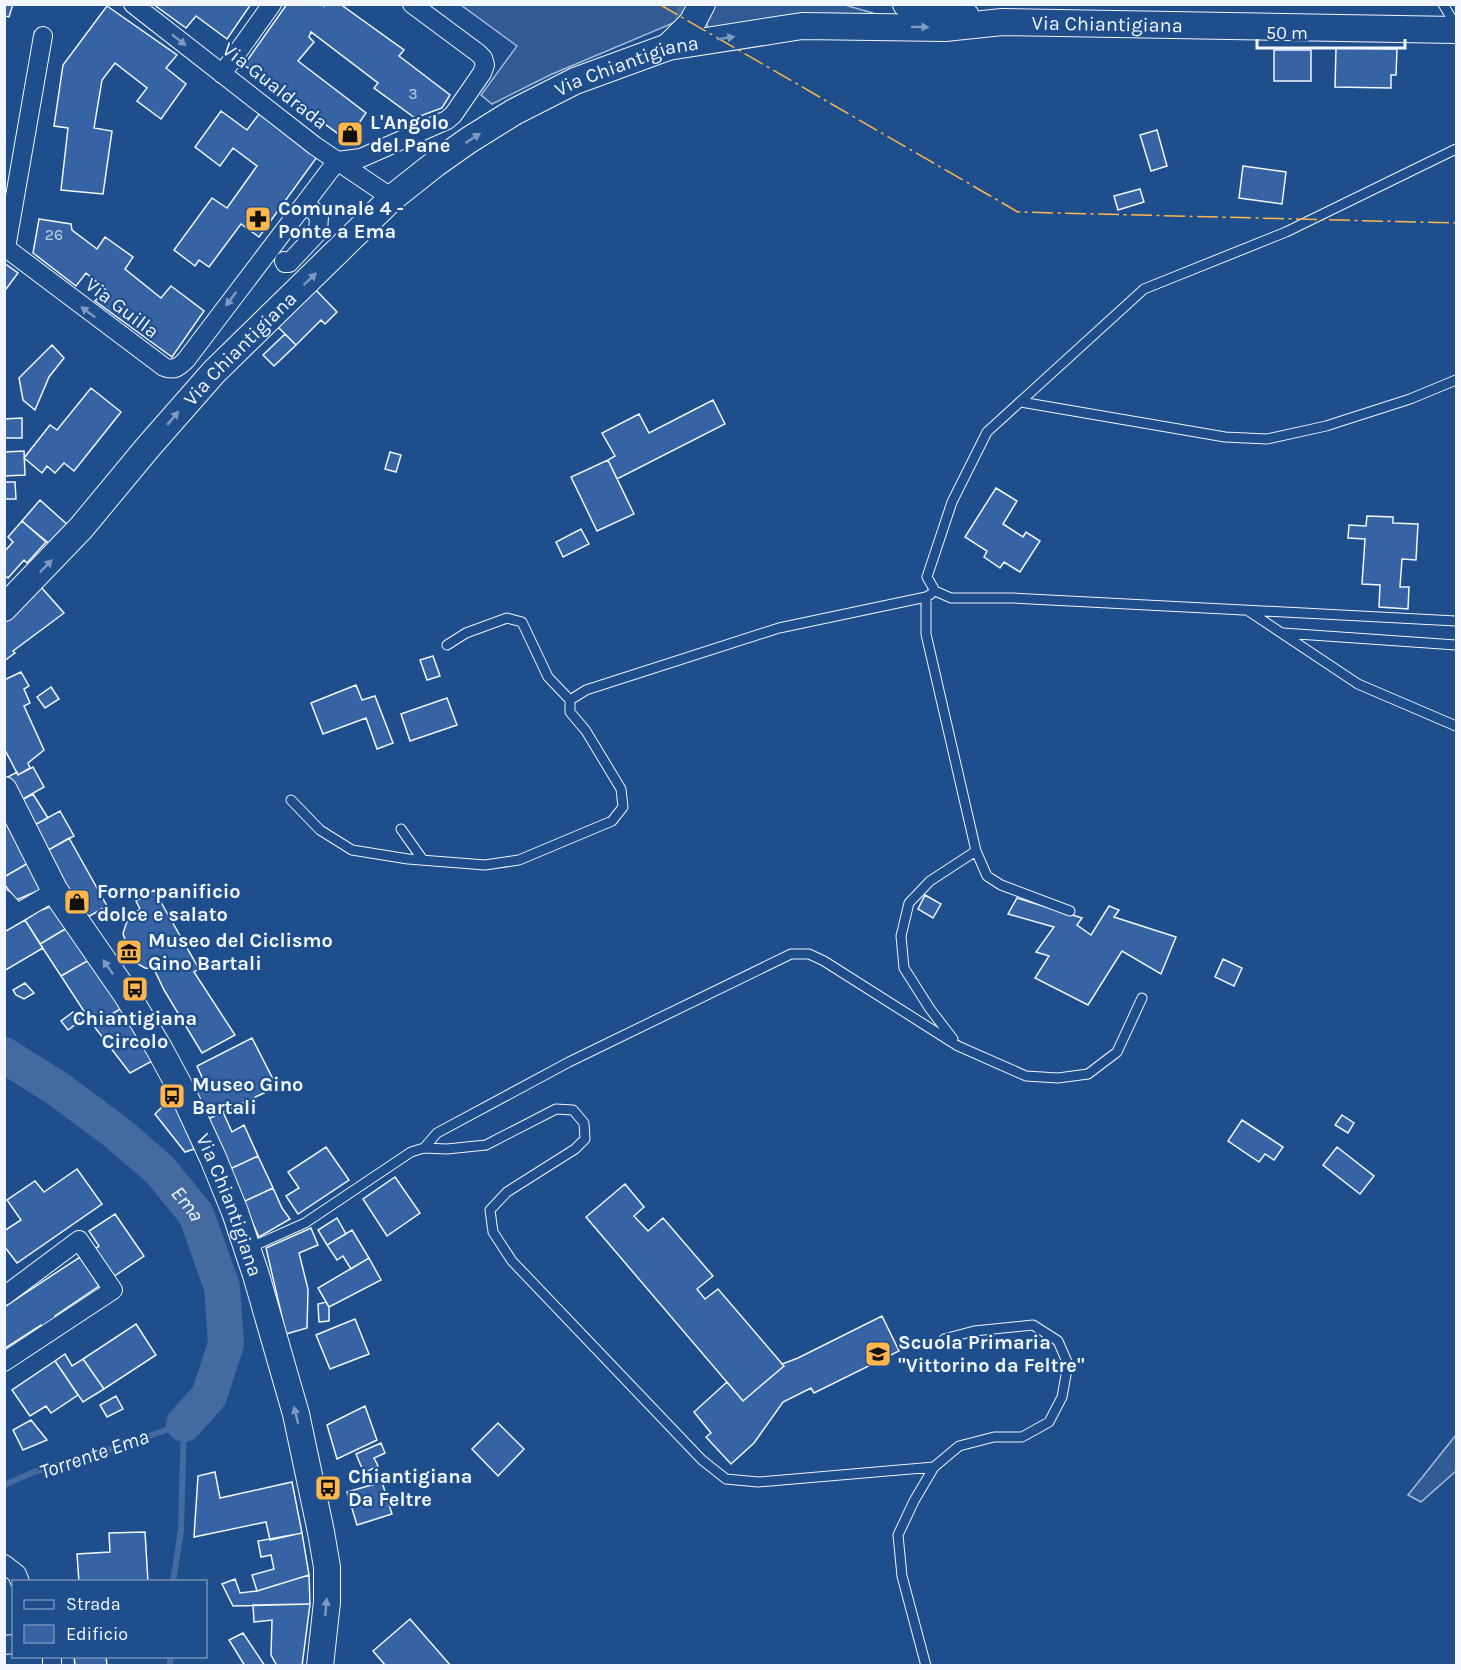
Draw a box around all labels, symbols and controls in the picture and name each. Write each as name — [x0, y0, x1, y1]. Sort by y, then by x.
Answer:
street label: Via Chiantigiana — [1031, 11, 1183, 37]
scale bar — [1257, 12, 1406, 50]
one-way arrow — [911, 22, 930, 32]
text: 50 m — [1266, 22, 1308, 44]
street label: Via Chiantigiana — [551, 31, 700, 101]
one-way arrow — [717, 33, 736, 42]
one-way arrow — [171, 34, 187, 47]
street label: Via Gualdrada — [218, 38, 332, 134]
house number: 3 — [408, 84, 418, 103]
place label: L'Angolo del Pane — [370, 111, 450, 157]
shop icon: L'Angolo del Pane — [335, 119, 365, 149]
one-way arrow — [465, 133, 481, 144]
place label: Comunale 4 - Ponte a Ema — [278, 197, 404, 243]
pharmacy icon: Comunale 4 - Ponte a Ema — [243, 204, 273, 234]
house number: 26 — [45, 225, 63, 244]
street label: Via Guilla — [81, 273, 163, 343]
one-way arrow — [302, 273, 316, 287]
street label: Via Chiantigiana — [179, 286, 301, 410]
one-way arrow — [226, 292, 238, 307]
one-way arrow — [81, 306, 96, 318]
one-way arrow — [166, 411, 179, 426]
one-way arrow — [38, 559, 52, 573]
place label: Forno panificio dolce e salato — [97, 880, 241, 926]
shop icon: Forno panificio dolce e salato — [62, 887, 92, 917]
place label: Museo del Ciclismo Gino Bartali — [148, 929, 333, 975]
museum icon: Museo del Ciclismo Gino Bartali — [114, 937, 144, 967]
one-way arrow — [103, 959, 114, 975]
bus stop icon: Chiantigiana Circolo — [120, 974, 150, 1004]
place label: Chiantigiana Circolo — [73, 1007, 197, 1053]
place label: Museo Gino Bartali — [192, 1073, 303, 1119]
bus stop icon: Museo Gino Bartali — [157, 1081, 187, 1111]
street label: Via Chiantigiana — [192, 1130, 267, 1279]
water label: Ema — [166, 1181, 209, 1224]
place label: Scuola Primaria "Vittorino da Feltre" — [898, 1331, 1085, 1377]
school or university icon: Scuola Primaria "Vittorino da Feltre" — [863, 1339, 893, 1369]
one-way arrow — [291, 1406, 301, 1425]
water label: Torrente Ema — [36, 1424, 152, 1484]
place label: Chiantigiana Da Feltre — [348, 1465, 472, 1511]
bus stop icon: Chiantigiana Da Feltre — [313, 1473, 343, 1503]
legend — [12, 1580, 207, 1658]
text: Strada — [66, 1593, 121, 1615]
one-way arrow — [321, 1598, 331, 1617]
text: Edificio — [66, 1623, 128, 1645]

